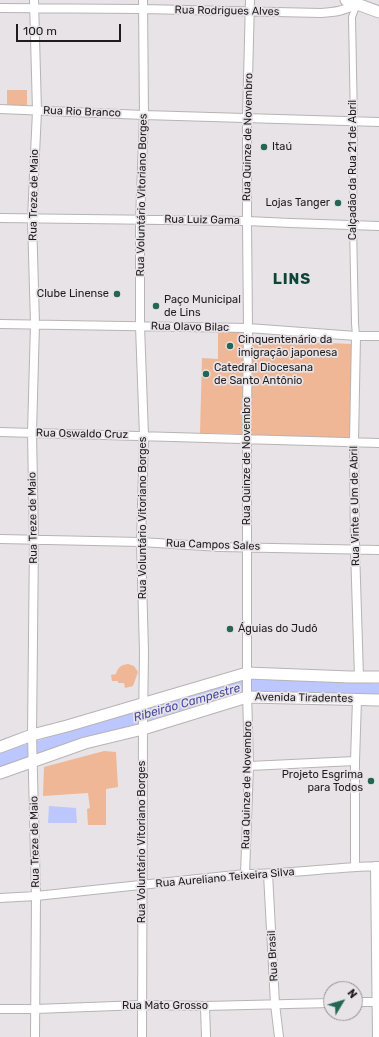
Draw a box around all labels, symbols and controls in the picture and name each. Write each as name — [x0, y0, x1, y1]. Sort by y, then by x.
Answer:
street label: Rua Rodrigues Alves — [174, 3, 280, 19]
scale bar — [18, 16, 123, 42]
text: 100 m — [23, 24, 57, 38]
street label: Rua Quinze de Novembro — [240, 73, 256, 201]
street label: Calçadão da Rua 21 de Abril — [346, 100, 360, 240]
street label: Rua Rio Branco — [43, 104, 121, 120]
street label: Rua Voluntário Vitoriano Borges — [134, 114, 150, 276]
place label: Itaú — [272, 140, 292, 154]
marker: Itaú — [259, 142, 269, 152]
street label: Rua Treze de Maio — [27, 149, 41, 241]
place label: Lojas Tanger — [265, 196, 330, 210]
marker: Lojas Tanger — [333, 198, 343, 208]
street label: Rua Luiz Gama — [164, 213, 240, 227]
district label: LINS — [273, 271, 311, 289]
place label: Clube Linense — [37, 287, 109, 301]
marker: Clube Linense — [112, 289, 122, 299]
place label: Paço Municipal de Lins — [164, 293, 241, 319]
marker: Paço Municipal de Lins — [151, 301, 161, 311]
street label: Rua Olavo Bilac — [151, 320, 229, 334]
place label: Cinquentenário da imigração japonesa — [238, 333, 337, 359]
marker: Cinquentenário da imigração japonesa — [225, 341, 235, 351]
place label: Catedral Diocesana de Santo Antônio — [214, 361, 313, 387]
marker: Catedral Diocesana de Santo Antônio — [201, 369, 211, 379]
street label: Rua Quinze de Novembro — [240, 397, 254, 525]
street label: Rua Oswaldo Cruz — [36, 427, 128, 441]
street label: Rua Voluntário Vitoriano Borges — [136, 437, 150, 599]
street label: Rua Vinte e Um de Abril — [347, 446, 363, 566]
street label: Rua Treze de Maio — [26, 472, 40, 564]
street label: Rua Campos Sales — [166, 537, 260, 553]
place label: Águias do Judô — [238, 622, 317, 636]
marker: Águias do Judô — [225, 624, 235, 634]
water label: Ribeirão Campestre — [132, 681, 242, 725]
street label: Avenida Tiradentes — [255, 691, 353, 705]
street label: Rua Quinze de Novembro — [239, 721, 255, 849]
street label: Rua Voluntário Vitoriano Borges — [135, 761, 149, 923]
place label: Projeto Esgrima para Todos — [282, 768, 363, 794]
marker: Projeto Esgrima para Todos — [366, 776, 376, 786]
street label: Rua Treze de Maio — [28, 796, 42, 888]
street label: Rua Aureliano Teixeira Silva — [155, 865, 295, 891]
street label: Rua Brasil — [265, 930, 281, 982]
north arrow — [323, 981, 363, 1021]
text: N — [344, 987, 360, 1001]
street label: Rua Mato Grosso — [122, 999, 208, 1013]

